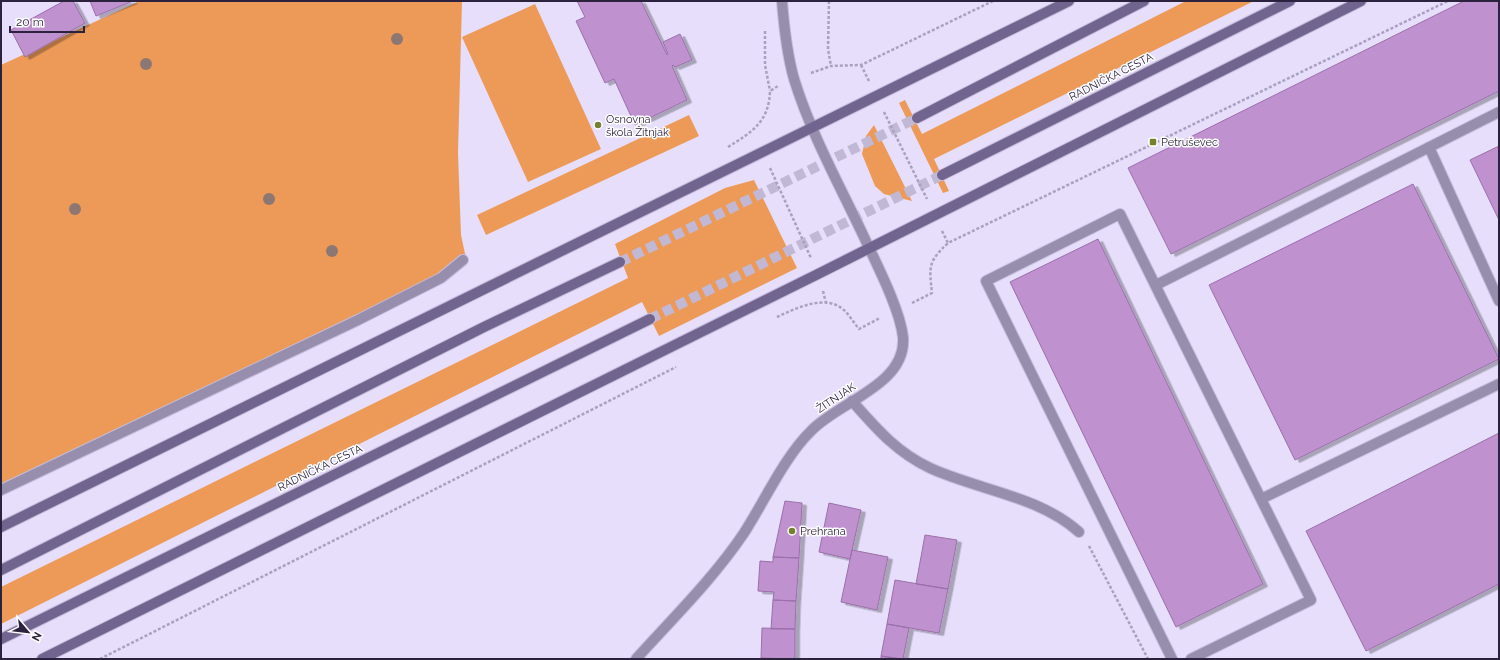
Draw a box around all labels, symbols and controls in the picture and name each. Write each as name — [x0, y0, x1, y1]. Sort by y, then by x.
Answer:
scale bar — [10, 8, 84, 34]
text: 20 m — [16, 15, 44, 29]
street label: RADNIČKA CESTA — [1066, 49, 1156, 104]
place label: Osnovna škola Žitnjak — [606, 113, 669, 139]
marker: Osnovna škola Žitnjak — [593, 120, 603, 130]
place label: Petruševec — [1161, 136, 1218, 149]
marker: Petruševec — [1148, 137, 1158, 147]
street label: ŽITNJAK — [813, 379, 859, 416]
street label: RADNIČKA CESTA — [275, 441, 365, 494]
place label: Prehrana — [800, 525, 846, 538]
marker: Prehrana — [787, 526, 797, 536]
north arrow — [8, 612, 48, 652]
text: N — [29, 630, 44, 643]

